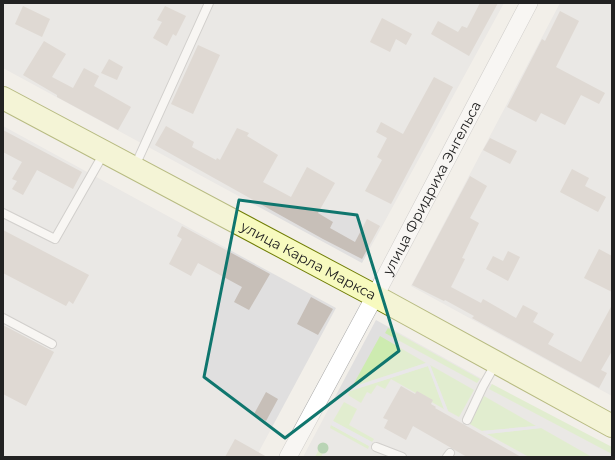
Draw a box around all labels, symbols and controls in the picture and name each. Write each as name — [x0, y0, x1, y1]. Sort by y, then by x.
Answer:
street label: улица Фридриха Энгельса — [378, 98, 485, 279]
street label: улица Карла Маркса — [237, 217, 379, 304]

